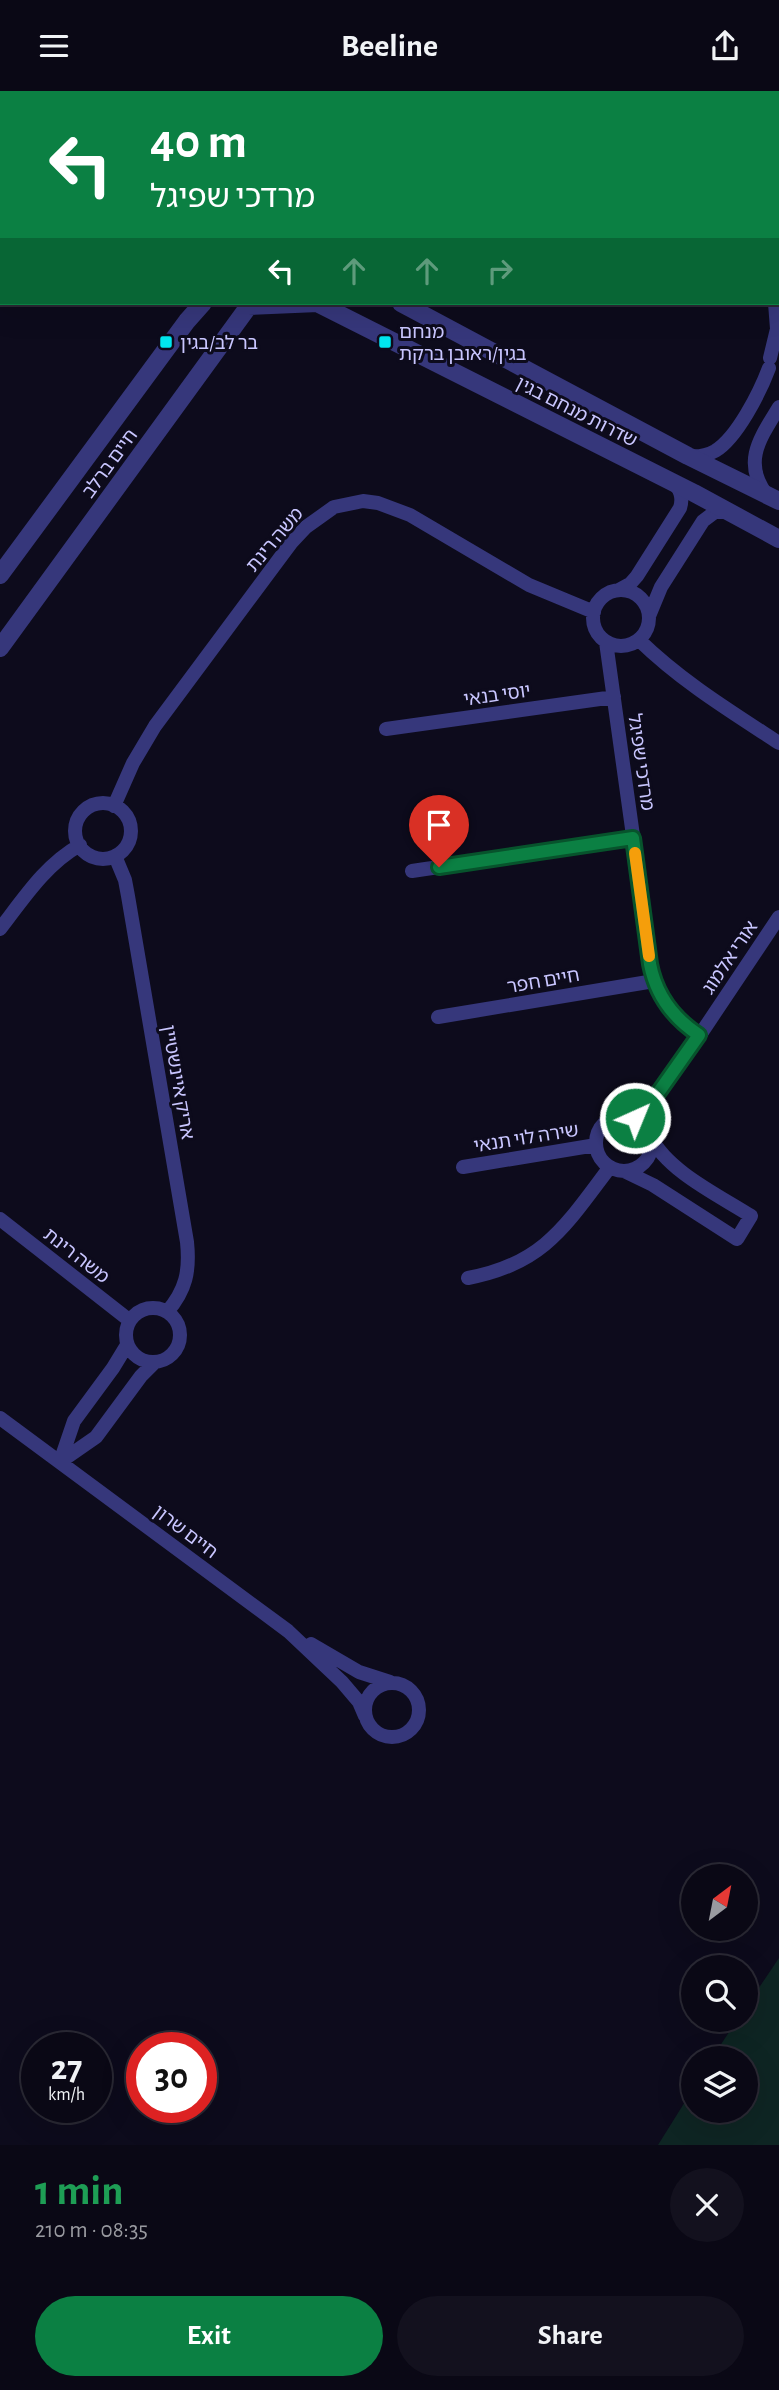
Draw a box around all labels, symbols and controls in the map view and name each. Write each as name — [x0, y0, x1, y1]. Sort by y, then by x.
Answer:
icon: menu — [35, 27, 73, 65]
icon: share — [706, 27, 744, 65]
text: Beeline — [341, 30, 438, 62]
text: 40 m — [150, 118, 247, 167]
icon: left — [35, 119, 126, 210]
text: מרדכי שפיגל — [150, 181, 315, 213]
icon: left — [262, 252, 300, 290]
icon: ahead — [335, 252, 373, 290]
icon: ahead — [408, 252, 446, 290]
icon: right — [481, 252, 519, 290]
place label: מנחם בגין/ראובן ברקת — [399, 323, 527, 364]
marker: בר לב/בגין — [158, 334, 174, 350]
place label: בר לב/בגין — [180, 334, 258, 353]
marker: מנחם בגין/ראובן ברקת — [377, 334, 393, 350]
street label: שדרות מנחם בגין — [513, 374, 640, 451]
street label: חיים ברלב — [79, 426, 141, 502]
street label: משה רינת — [243, 504, 307, 576]
street label: יוסי בנאי — [462, 681, 532, 710]
street label: מרדכי שפיגל — [624, 712, 657, 812]
pin — [409, 795, 469, 867]
icon: arrive — [420, 806, 458, 844]
street label: אורי אלמוג — [699, 918, 761, 998]
street label: חיים חפר — [506, 966, 581, 997]
street label: אריק איינשטיין — [158, 1024, 197, 1141]
position arrow — [598, 1081, 672, 1155]
street label: שירה לוי תנאי — [472, 1121, 580, 1156]
street label: משה רינת — [40, 1225, 112, 1287]
street label: חיים שרון — [149, 1502, 221, 1562]
north arrow — [681, 1864, 758, 1941]
map controls — [681, 1864, 758, 2123]
button: search — [681, 1955, 758, 2032]
speed limit sign: 30 — [126, 2032, 217, 2123]
button: layers — [681, 2046, 758, 2123]
text: 27 — [51, 2051, 82, 2086]
text: km/h — [48, 2086, 85, 2104]
button: close — [670, 2168, 744, 2242]
text: 1 min — [35, 2170, 124, 2212]
text: 210 m · 08:35 — [35, 2219, 148, 2242]
button: Exit — [35, 2296, 383, 2376]
button: Share — [397, 2296, 744, 2376]

